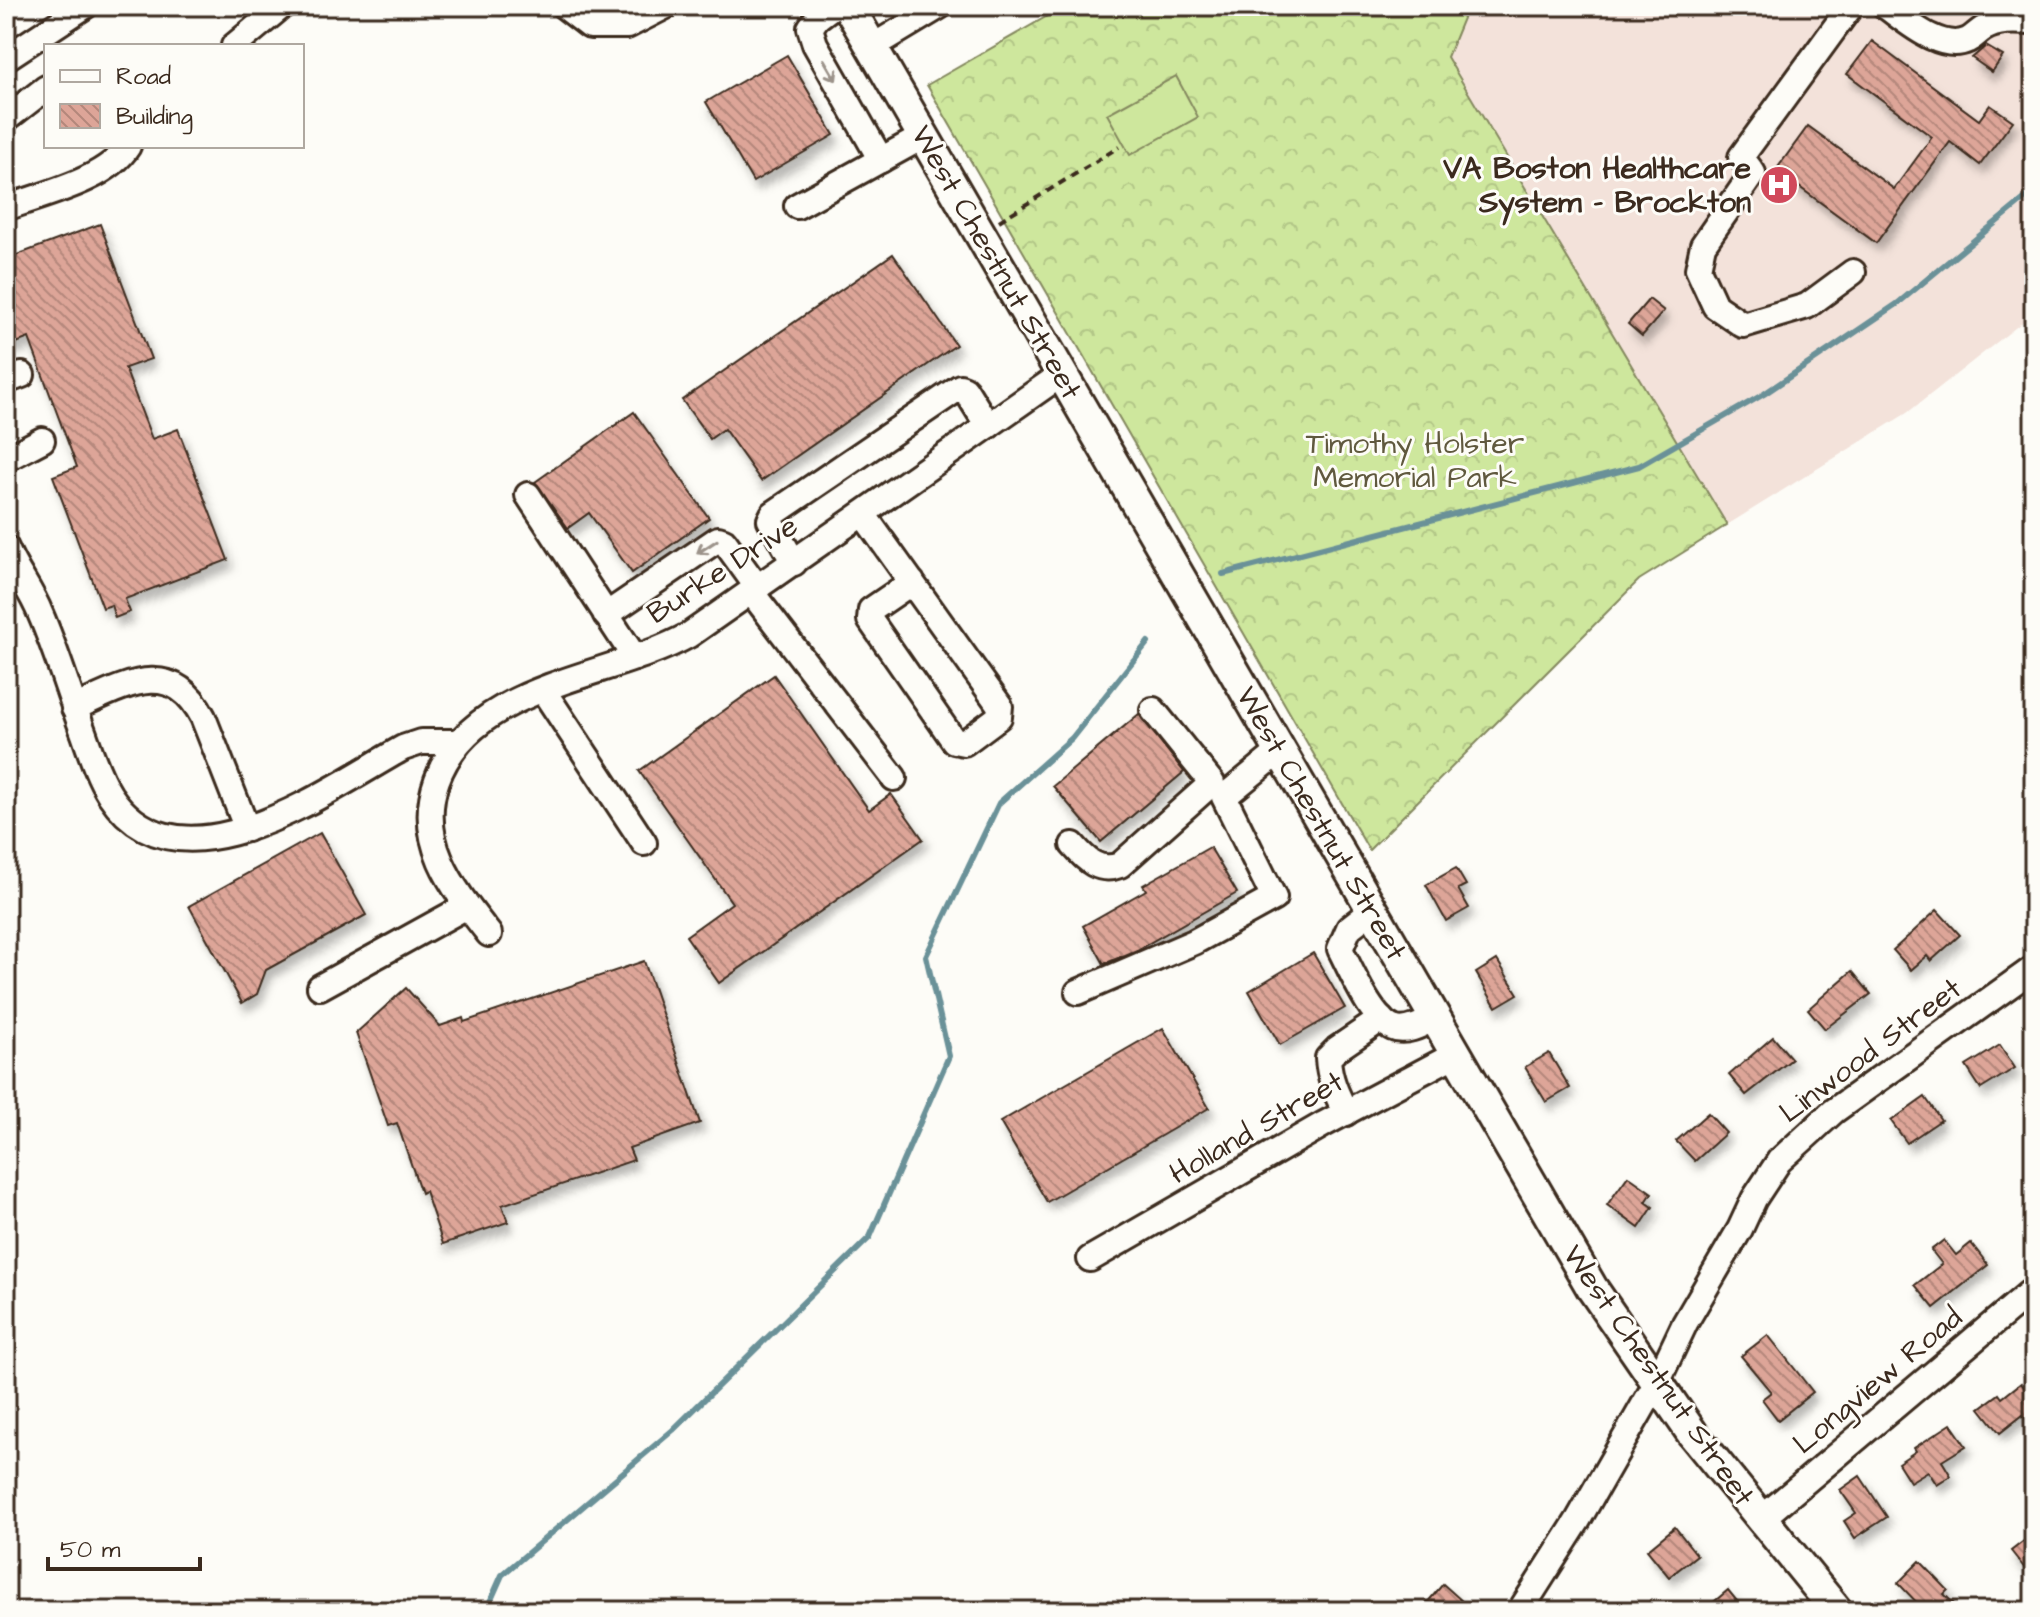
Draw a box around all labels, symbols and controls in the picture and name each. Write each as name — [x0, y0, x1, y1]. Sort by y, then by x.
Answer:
legend — [44, 44, 304, 148]
one-way arrow — [822, 58, 838, 81]
text: Road — [116, 60, 171, 94]
text: Building — [116, 100, 193, 135]
street label: West Chestnut Street — [900, 118, 1092, 407]
place label: VA Boston Healthcare System - Brockton — [1442, 148, 1751, 226]
hospital icon: VA Boston Healthcare System - Brockton — [1758, 164, 1800, 206]
park label: Timothy Holster Memorial Park — [1306, 423, 1524, 499]
street label: Burke Drive — [639, 505, 806, 634]
one-way arrow — [697, 539, 719, 556]
street label: West Chestnut Street — [1225, 679, 1417, 968]
street label: Linwood Street — [1771, 968, 1970, 1133]
street label: Holland Street — [1162, 1061, 1351, 1195]
street label: West Chestnut Street — [1552, 1237, 1764, 1515]
street label: Longview Road — [1784, 1297, 1972, 1465]
scale bar — [48, 1521, 200, 1571]
text: 50 m — [60, 1533, 121, 1567]

